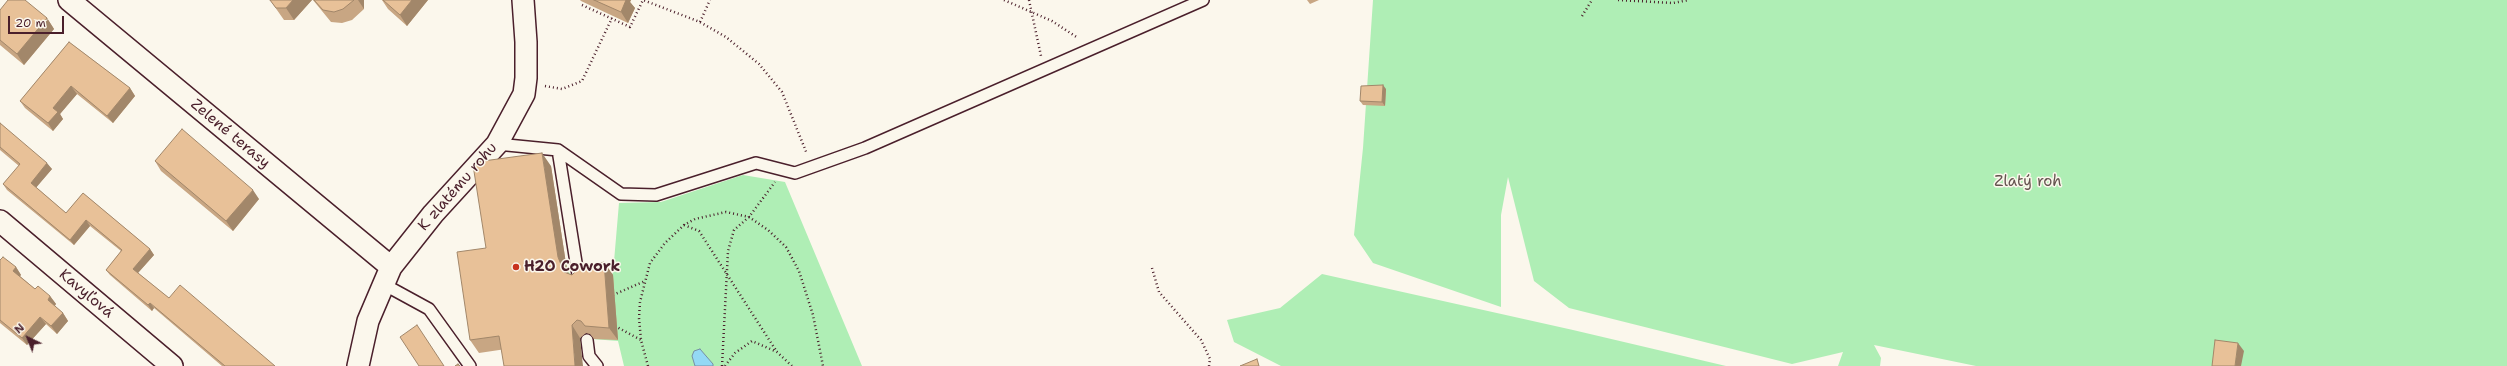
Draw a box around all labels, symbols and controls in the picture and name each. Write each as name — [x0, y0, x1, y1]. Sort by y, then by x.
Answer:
scale bar — [10, 8, 66, 34]
text: 20 m — [15, 15, 46, 31]
street label: Zelené terasy — [187, 96, 273, 172]
street label: K zlatému rohu — [415, 139, 501, 235]
park label: Zlatý roh — [1994, 173, 2062, 191]
place label: H2O Cowork — [524, 258, 620, 276]
marker: H2O Cowork — [511, 262, 521, 272]
street label: Kavyľová — [55, 266, 117, 322]
north arrow — [8, 318, 48, 358]
text: N — [11, 320, 28, 337]

